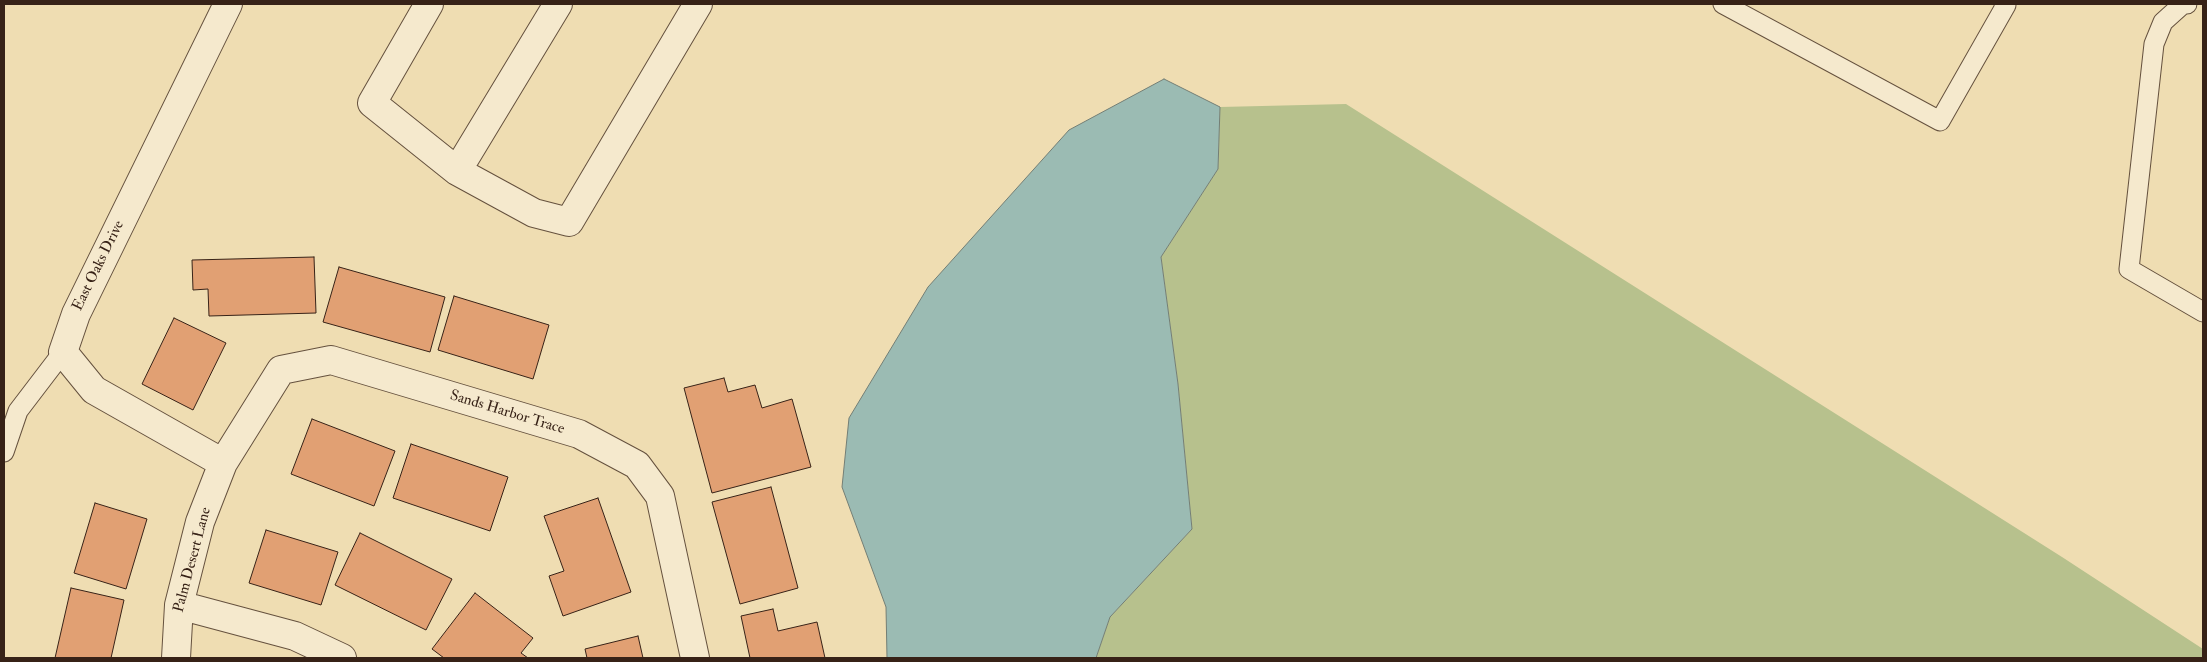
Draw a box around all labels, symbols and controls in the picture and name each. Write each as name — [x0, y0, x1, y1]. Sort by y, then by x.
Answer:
street label: East Oaks Drive — [69, 218, 129, 314]
street label: Sands Harbor Trace — [448, 387, 566, 439]
street label: Palm Desert Lane — [170, 506, 216, 614]

